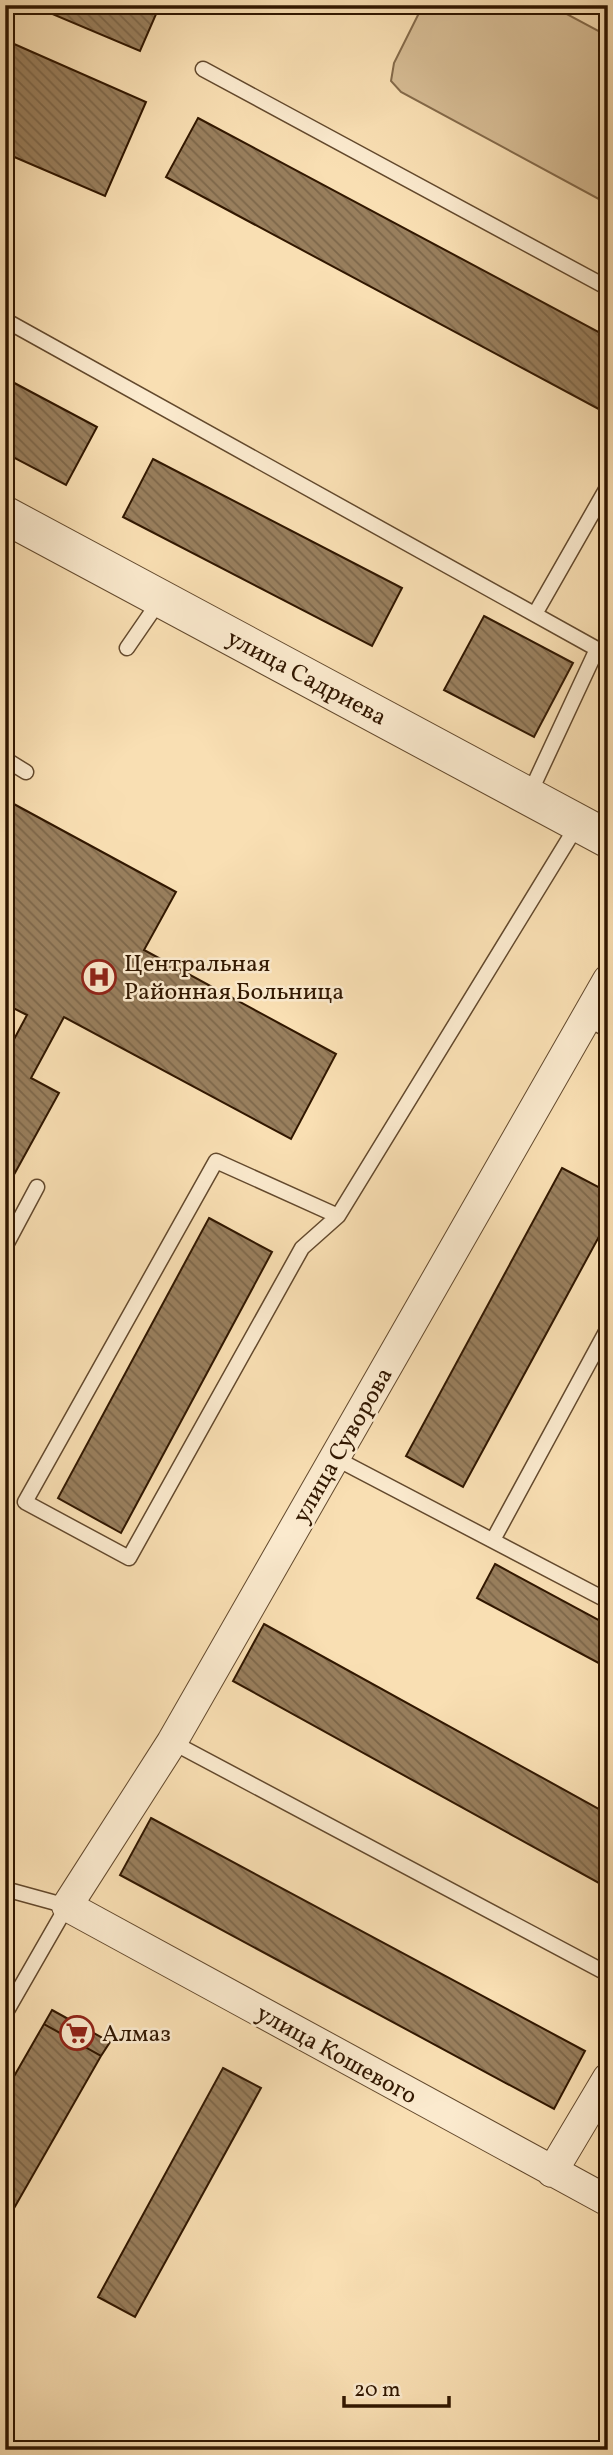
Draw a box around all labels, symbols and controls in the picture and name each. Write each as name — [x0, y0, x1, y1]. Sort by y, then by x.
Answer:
street label: улица Садриева — [220, 622, 392, 735]
place label: Центральная Районная Больница — [124, 948, 344, 1010]
hospital icon: Центральная Районная Больница — [80, 958, 118, 996]
street label: улица Суворова — [285, 1362, 402, 1530]
street label: улица Кошевого — [250, 1997, 423, 2114]
supermarket icon: Алмаз — [58, 2014, 96, 2052]
place label: Алмаз — [102, 2018, 171, 2052]
scale bar — [344, 2364, 448, 2408]
text: 20 m — [354, 2376, 400, 2405]

